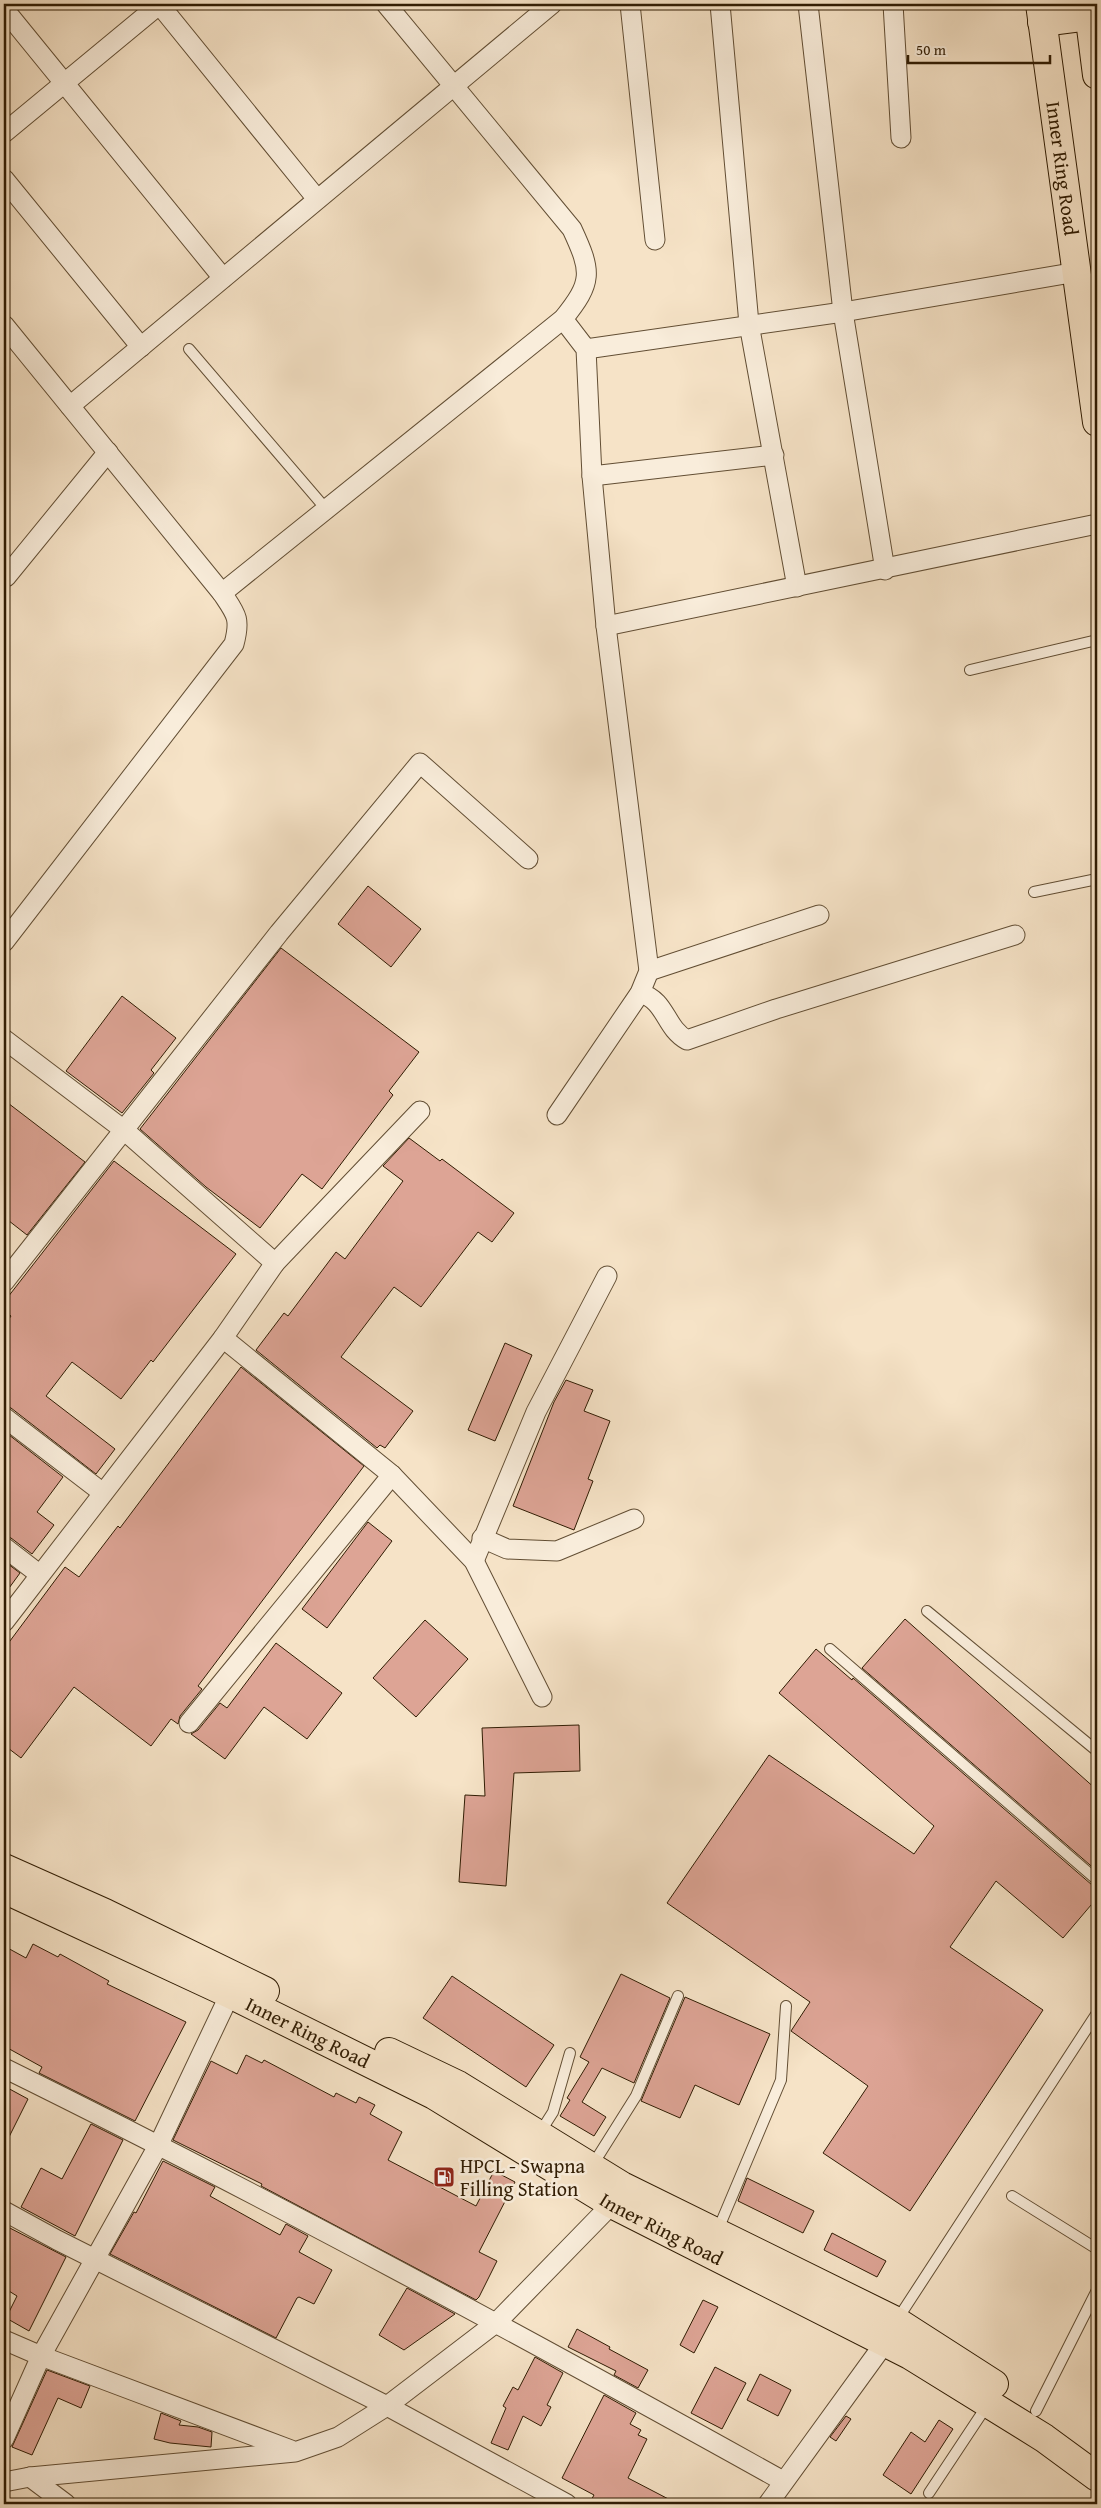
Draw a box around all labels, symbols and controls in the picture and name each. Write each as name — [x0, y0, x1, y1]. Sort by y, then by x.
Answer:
scale bar — [908, 32, 1051, 64]
text: 50 m — [916, 39, 947, 60]
street label: Inner Ring Road — [1039, 99, 1086, 238]
street label: Inner Ring Road — [241, 1989, 375, 2075]
place label: HPCL - Swapna Filling Station — [460, 2151, 585, 2203]
fuel station icon: HPCL - Swapna Filling Station — [432, 2165, 456, 2189]
street label: Inner Ring Road — [594, 2185, 729, 2272]

